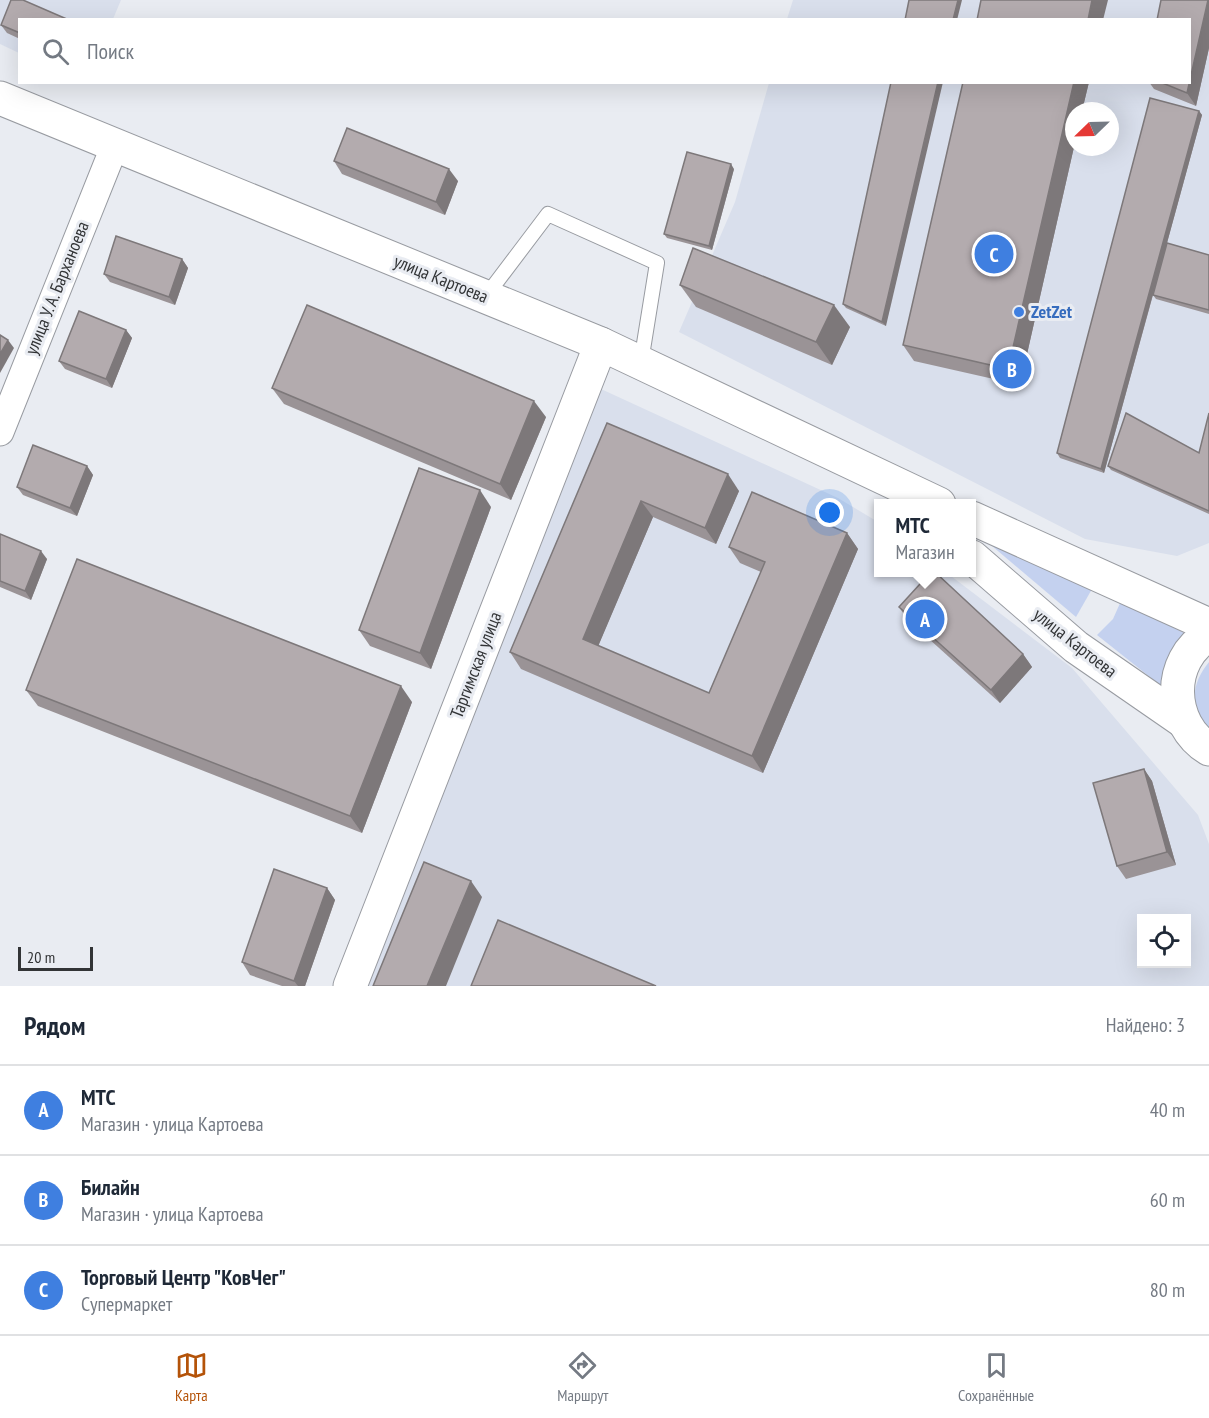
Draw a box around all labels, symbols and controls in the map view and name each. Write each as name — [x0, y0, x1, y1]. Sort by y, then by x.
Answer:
search box — [18, 18, 1191, 84]
icon: search — [39, 35, 72, 68]
text: Поиск — [87, 37, 134, 65]
north arrow — [1065, 102, 1119, 156]
street label: улица У. А. Барханоева — [19, 218, 94, 358]
pin: C — [974, 232, 1014, 276]
street label: улица Картоева — [391, 249, 492, 308]
place label: ZetZet — [1031, 300, 1073, 323]
marker: ZetZet — [1012, 305, 1026, 319]
pin: B — [992, 346, 1032, 392]
your location — [815, 498, 844, 527]
popup — [874, 499, 976, 577]
text: МТС — [895, 511, 930, 539]
text: Магазин — [895, 539, 955, 565]
pin: A — [906, 596, 944, 642]
street label: улица Картоева — [1029, 603, 1122, 682]
street label: Таргимская улица — [445, 608, 506, 721]
map controls — [1137, 914, 1191, 968]
button: locate — [1137, 914, 1191, 968]
scale bar — [18, 944, 93, 972]
text: 20 m — [27, 947, 55, 967]
text: Рядом — [24, 1009, 85, 1042]
text: Найдено: 3 — [1106, 1012, 1185, 1038]
text: МТС — [81, 1083, 115, 1111]
text: A — [38, 1097, 49, 1123]
text: 40 m — [1150, 1097, 1185, 1123]
text: Магазин · улица Картоева — [81, 1111, 263, 1137]
text: Билайн — [81, 1173, 140, 1201]
text: B — [39, 1187, 48, 1213]
text: 60 m — [1150, 1187, 1185, 1213]
text: Магазин · улица Картоева — [81, 1201, 263, 1227]
text: Торговый Центр "КовЧег" — [81, 1263, 286, 1291]
text: C — [39, 1277, 48, 1303]
text: 80 m — [1150, 1277, 1185, 1303]
text: Супермаркет — [81, 1291, 172, 1317]
tab: Карта — [175, 1349, 208, 1405]
tab: Маршрут — [557, 1349, 608, 1405]
tab: Сохранённые — [958, 1349, 1034, 1405]

